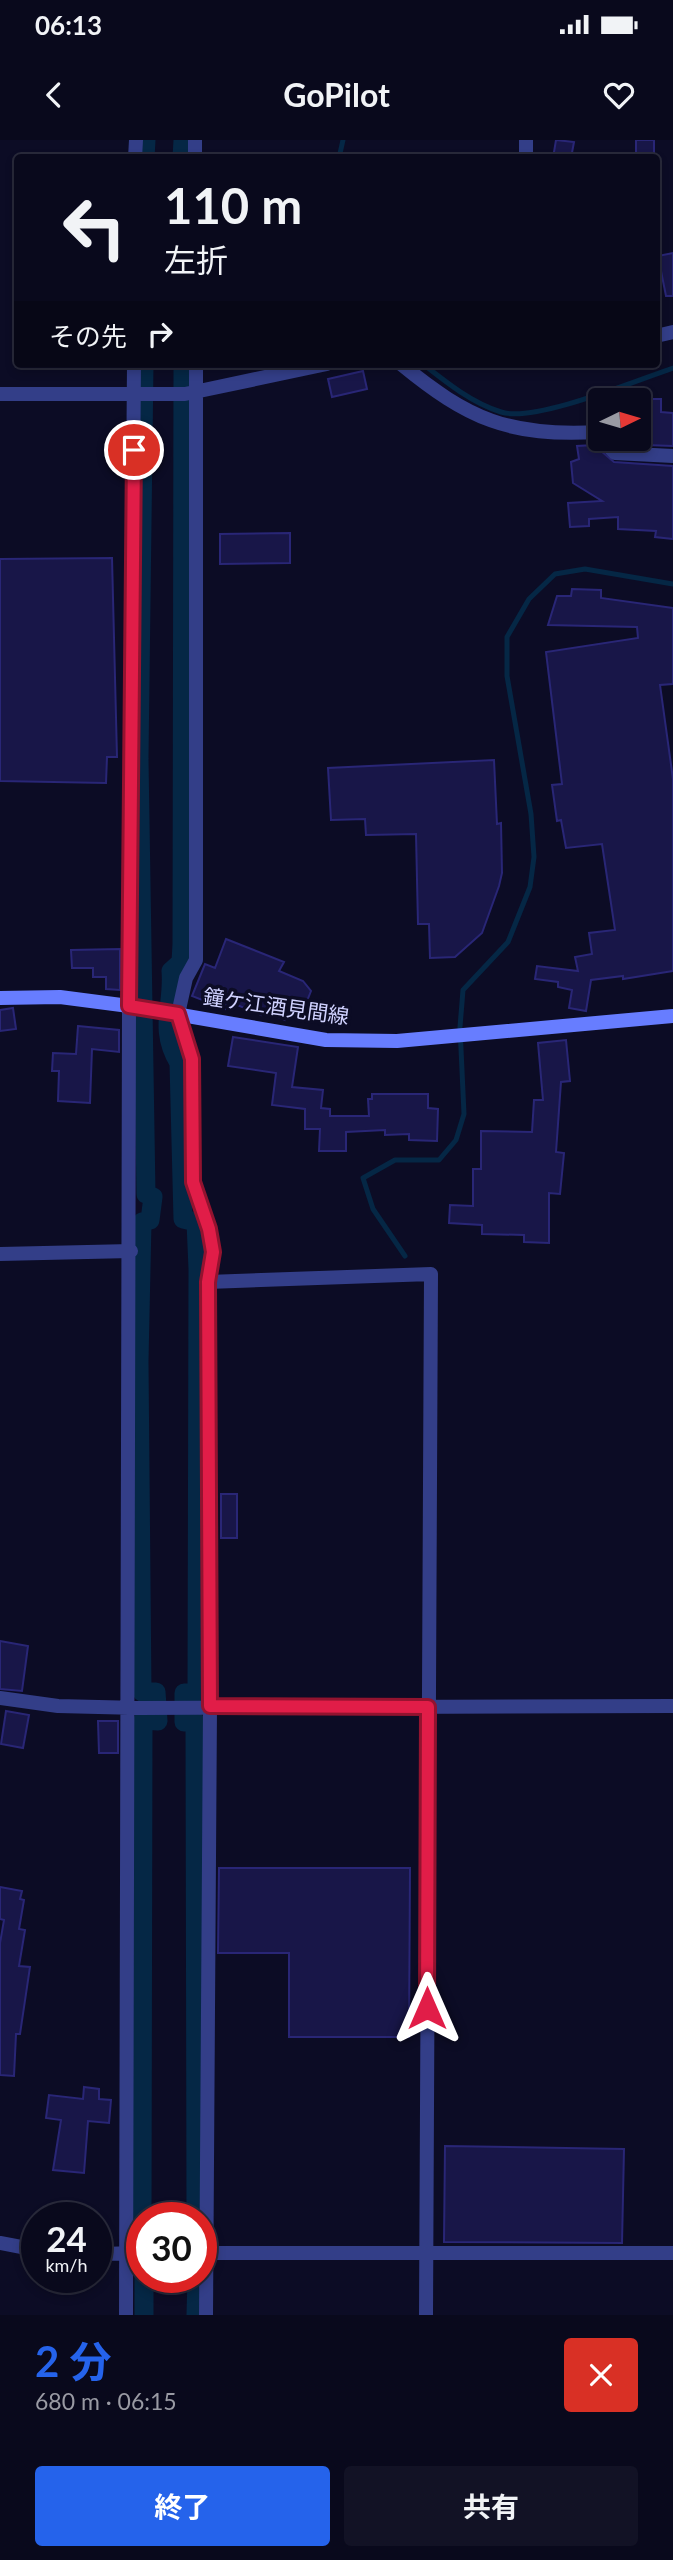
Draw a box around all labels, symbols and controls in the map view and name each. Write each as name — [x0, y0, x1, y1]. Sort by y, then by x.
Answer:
text: 06:13 — [35, 9, 102, 41]
text: GoPilot — [283, 75, 390, 114]
icon: back — [35, 76, 73, 114]
icon: heart — [600, 76, 638, 114]
text: 110 m — [164, 176, 302, 234]
icon: left — [49, 182, 140, 273]
text: 左折 — [164, 240, 228, 279]
icon: right — [141, 315, 179, 353]
text: その先 — [49, 320, 127, 352]
north arrow — [588, 388, 651, 452]
map controls — [588, 388, 651, 451]
pin — [104, 420, 164, 480]
icon: arrive — [115, 431, 153, 469]
street label: 鐘ケ江酒見間線 — [202, 983, 351, 1028]
position arrow — [390, 1971, 464, 2045]
speed limit sign: 30 — [126, 2202, 217, 2293]
text: 24 — [46, 2217, 87, 2259]
text: km/h — [45, 2254, 88, 2276]
text: 2 分 — [35, 2336, 112, 2386]
button: close — [564, 2338, 638, 2412]
text: 680 m · 06:15 — [35, 2387, 177, 2415]
button: 終了 — [35, 2466, 330, 2546]
button: 共有 — [344, 2466, 638, 2546]

